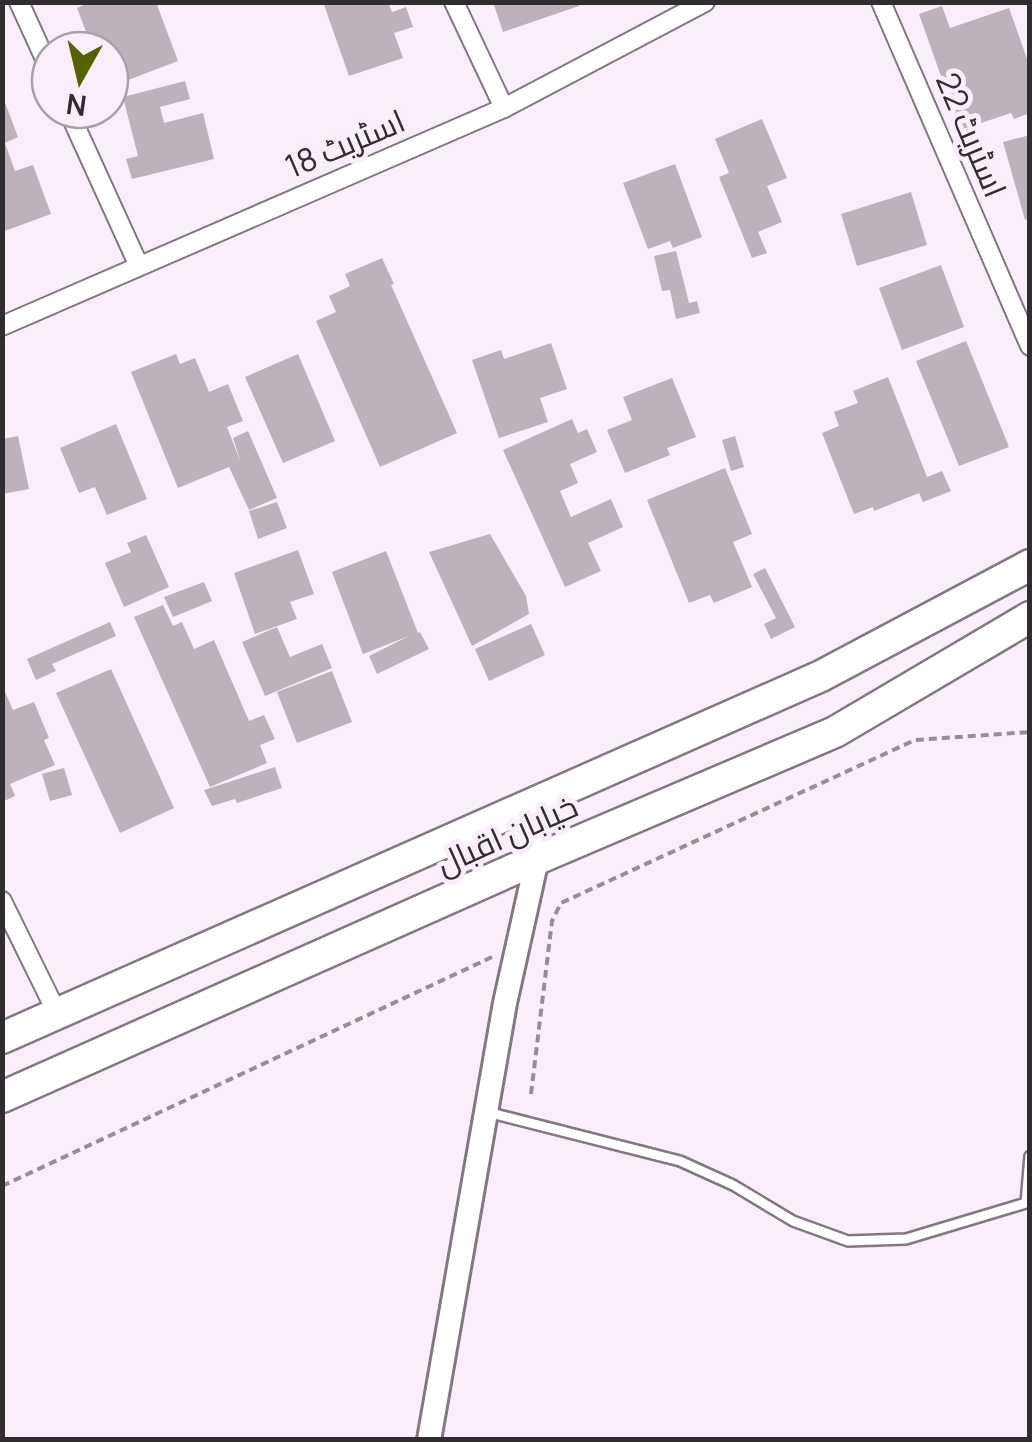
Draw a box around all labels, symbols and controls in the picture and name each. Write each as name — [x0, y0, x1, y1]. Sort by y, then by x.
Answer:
north arrow — [30, 30, 130, 130]
street label: اسٹریٹ 22 — [926, 65, 1018, 204]
text: N — [64, 86, 89, 126]
street label: اسٹریٹ 18 — [278, 98, 411, 188]
street label: خیابان اقبال — [429, 783, 584, 885]

